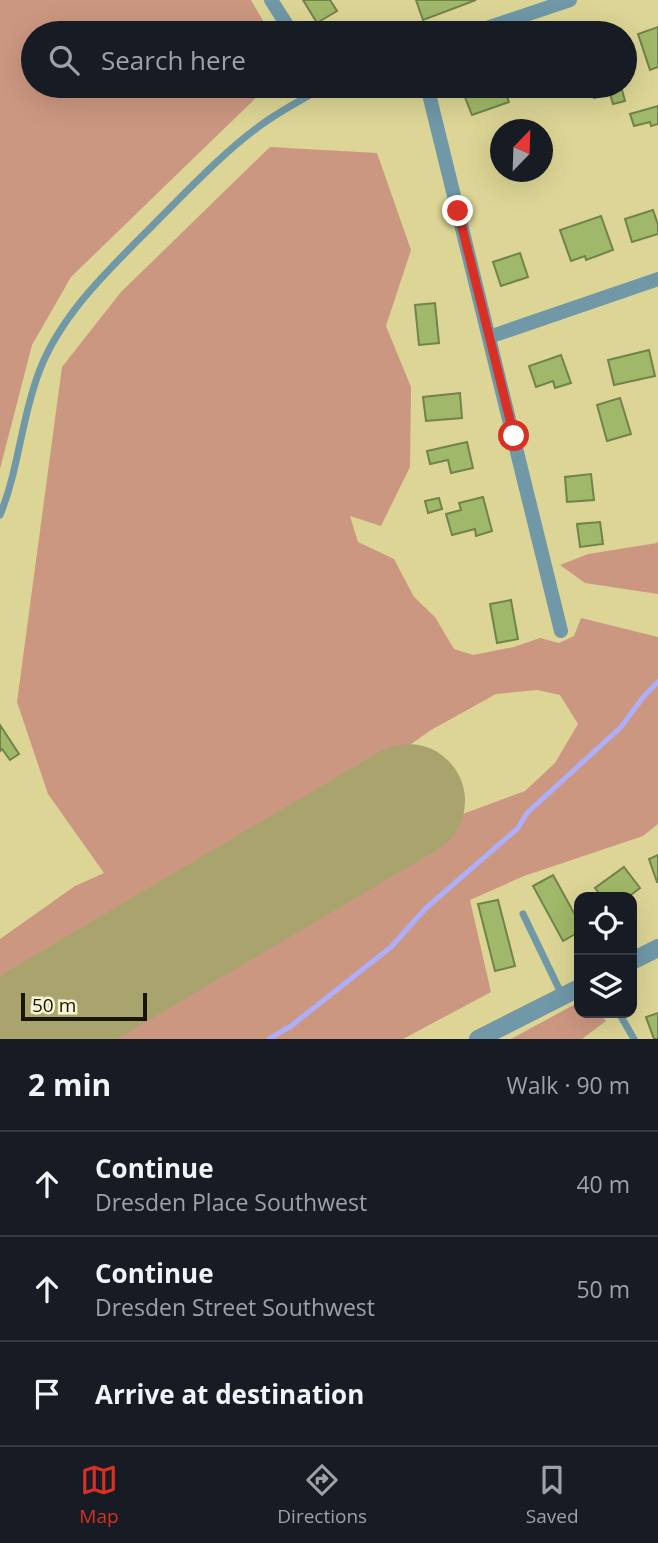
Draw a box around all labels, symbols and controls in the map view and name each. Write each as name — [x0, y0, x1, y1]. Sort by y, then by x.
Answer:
search box — [21, 21, 637, 98]
icon: search — [45, 41, 83, 79]
text: Search here — [101, 42, 246, 78]
north arrow — [490, 119, 553, 182]
route end — [442, 195, 473, 226]
route start — [498, 420, 529, 451]
map controls — [574, 892, 637, 1018]
button: locate — [574, 892, 637, 955]
button: layers — [574, 955, 637, 1018]
scale bar — [21, 990, 147, 1022]
text: 50 m — [32, 992, 76, 1018]
text: 2 min — [28, 1064, 111, 1105]
text: Walk · 90 m — [507, 1069, 630, 1101]
text: Continue — [95, 1150, 214, 1186]
icon: ahead — [28, 1165, 66, 1203]
text: 40 m — [576, 1168, 630, 1200]
text: Dresden Place Southwest — [95, 1186, 367, 1218]
text: Continue — [95, 1255, 214, 1291]
icon: ahead — [28, 1270, 66, 1308]
text: 50 m — [576, 1273, 630, 1305]
text: Dresden Street Southwest — [95, 1291, 375, 1323]
icon: arrive — [28, 1375, 66, 1413]
text: Arrive at destination — [95, 1376, 364, 1412]
tab: Map — [79, 1461, 119, 1529]
tab: Directions — [277, 1461, 367, 1529]
tab: Saved — [526, 1461, 579, 1529]

